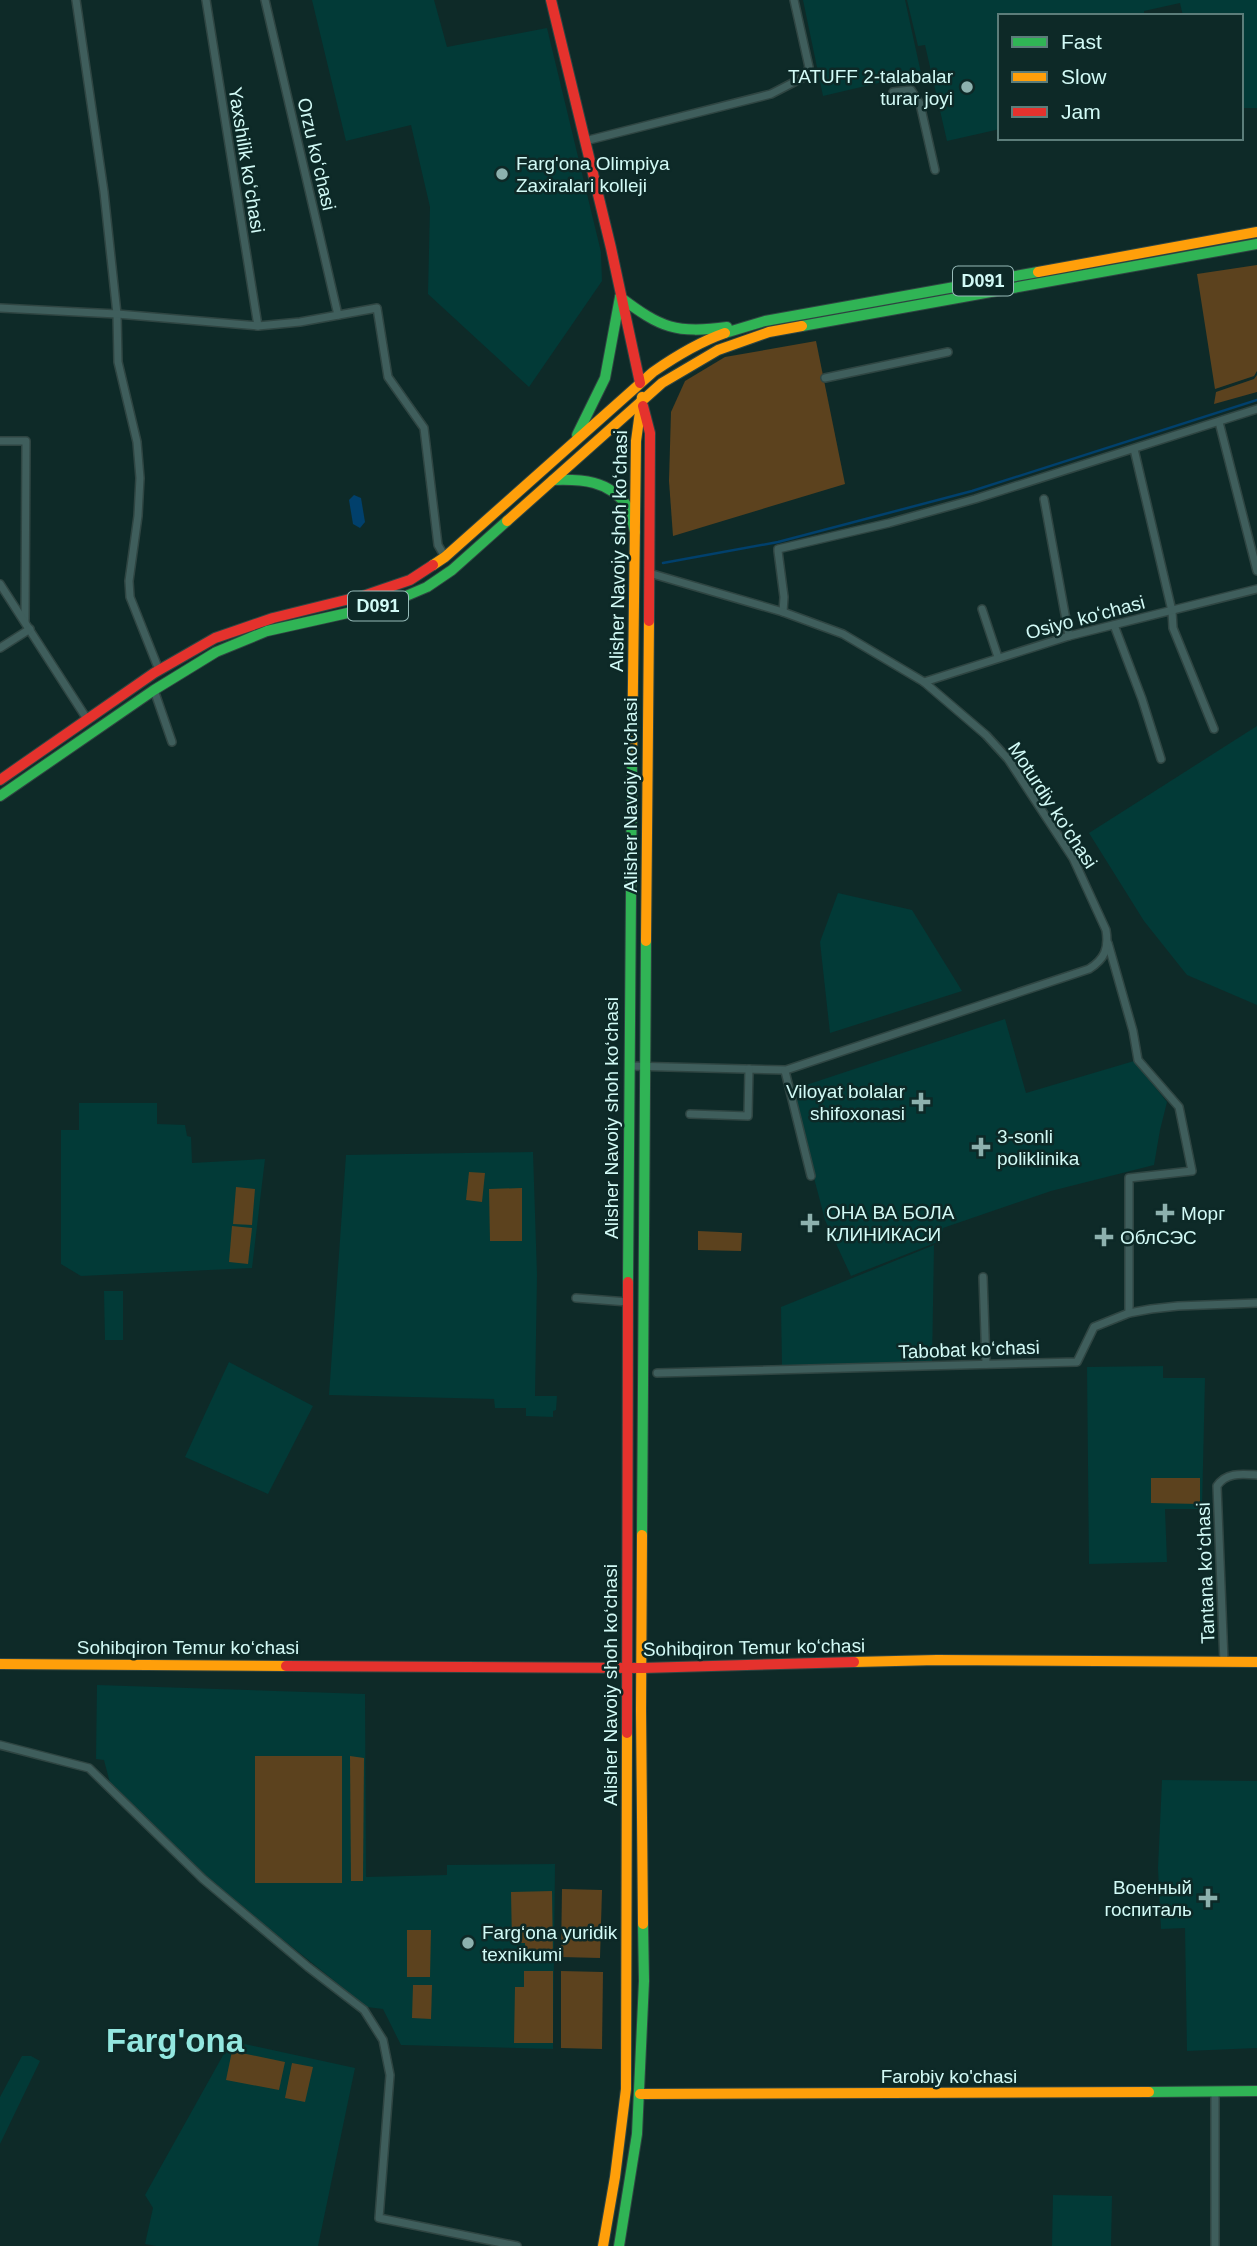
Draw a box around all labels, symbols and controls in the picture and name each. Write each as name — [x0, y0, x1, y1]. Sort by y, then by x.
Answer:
legend — [998, 14, 1243, 140]
text: Fast — [1061, 30, 1102, 53]
text: Slow — [1061, 65, 1107, 88]
place label: TATUFF 2-talabalar turar joyi — [788, 66, 954, 109]
marker: TATUFF 2-talabalar turar joyi — [959, 79, 975, 95]
street label: Yaxshilik koʻchasi — [225, 86, 268, 235]
street label: Orzu koʻchasi — [293, 96, 340, 213]
text: Jam — [1061, 100, 1101, 123]
place label: Farg'ona Olimpiya Zaxiralari kolleji — [516, 153, 670, 196]
marker: Farg'ona Olimpiya Zaxiralari kolleji — [494, 166, 510, 182]
road number: D091 — [953, 267, 1013, 296]
street label: Alisher Navoiy shoh koʻchasi — [606, 430, 631, 672]
street label: Osiyo koʻchasi — [1023, 591, 1147, 643]
road number: D091 — [348, 592, 408, 620]
street label: Alisher Navoiy ko'chasi — [620, 698, 641, 892]
street label: Moturdiy ko'chasi — [1004, 738, 1101, 872]
street label: Alisher Navoiy shoh koʻchasi — [601, 997, 622, 1239]
place label: Viloyat bolalar shifoxonasi — [786, 1081, 906, 1124]
marker: Viloyat bolalar shifoxonasi — [911, 1092, 931, 1112]
place label: 3-sonli poliklinika — [997, 1126, 1080, 1169]
marker: 3-sonli poliklinika — [971, 1137, 991, 1157]
place label: ОНА ВА БОЛА КЛИНИКАСИ — [826, 1202, 955, 1245]
marker: Морг — [1155, 1203, 1175, 1223]
place label: Морг — [1181, 1203, 1225, 1224]
marker: ОНА ВА БОЛА КЛИНИКАСИ — [800, 1213, 820, 1233]
marker: ОблСЭС — [1094, 1227, 1114, 1247]
place label: ОблСЭС — [1120, 1227, 1197, 1248]
street label: Tabobat koʻchasi — [898, 1337, 1040, 1362]
street label: Tantana koʻchasi — [1193, 1502, 1218, 1644]
street label: Alisher Navoiy shoh koʻchasi — [600, 1564, 621, 1806]
street label: Sohibqiron Temur koʻchasi — [643, 1635, 865, 1660]
street label: Sohibqiron Temur koʻchasi — [77, 1637, 299, 1658]
place label: Военный госпиталь — [1104, 1877, 1192, 1920]
marker: Военный госпиталь — [1198, 1888, 1218, 1908]
place label: Farg‘ona yuridik texnikumi — [482, 1922, 618, 1965]
marker: Farg‘ona yuridik texnikumi — [460, 1935, 476, 1951]
district label: Farg'ona — [106, 2022, 245, 2059]
street label: Farobiy ko'chasi — [881, 2066, 1017, 2087]

